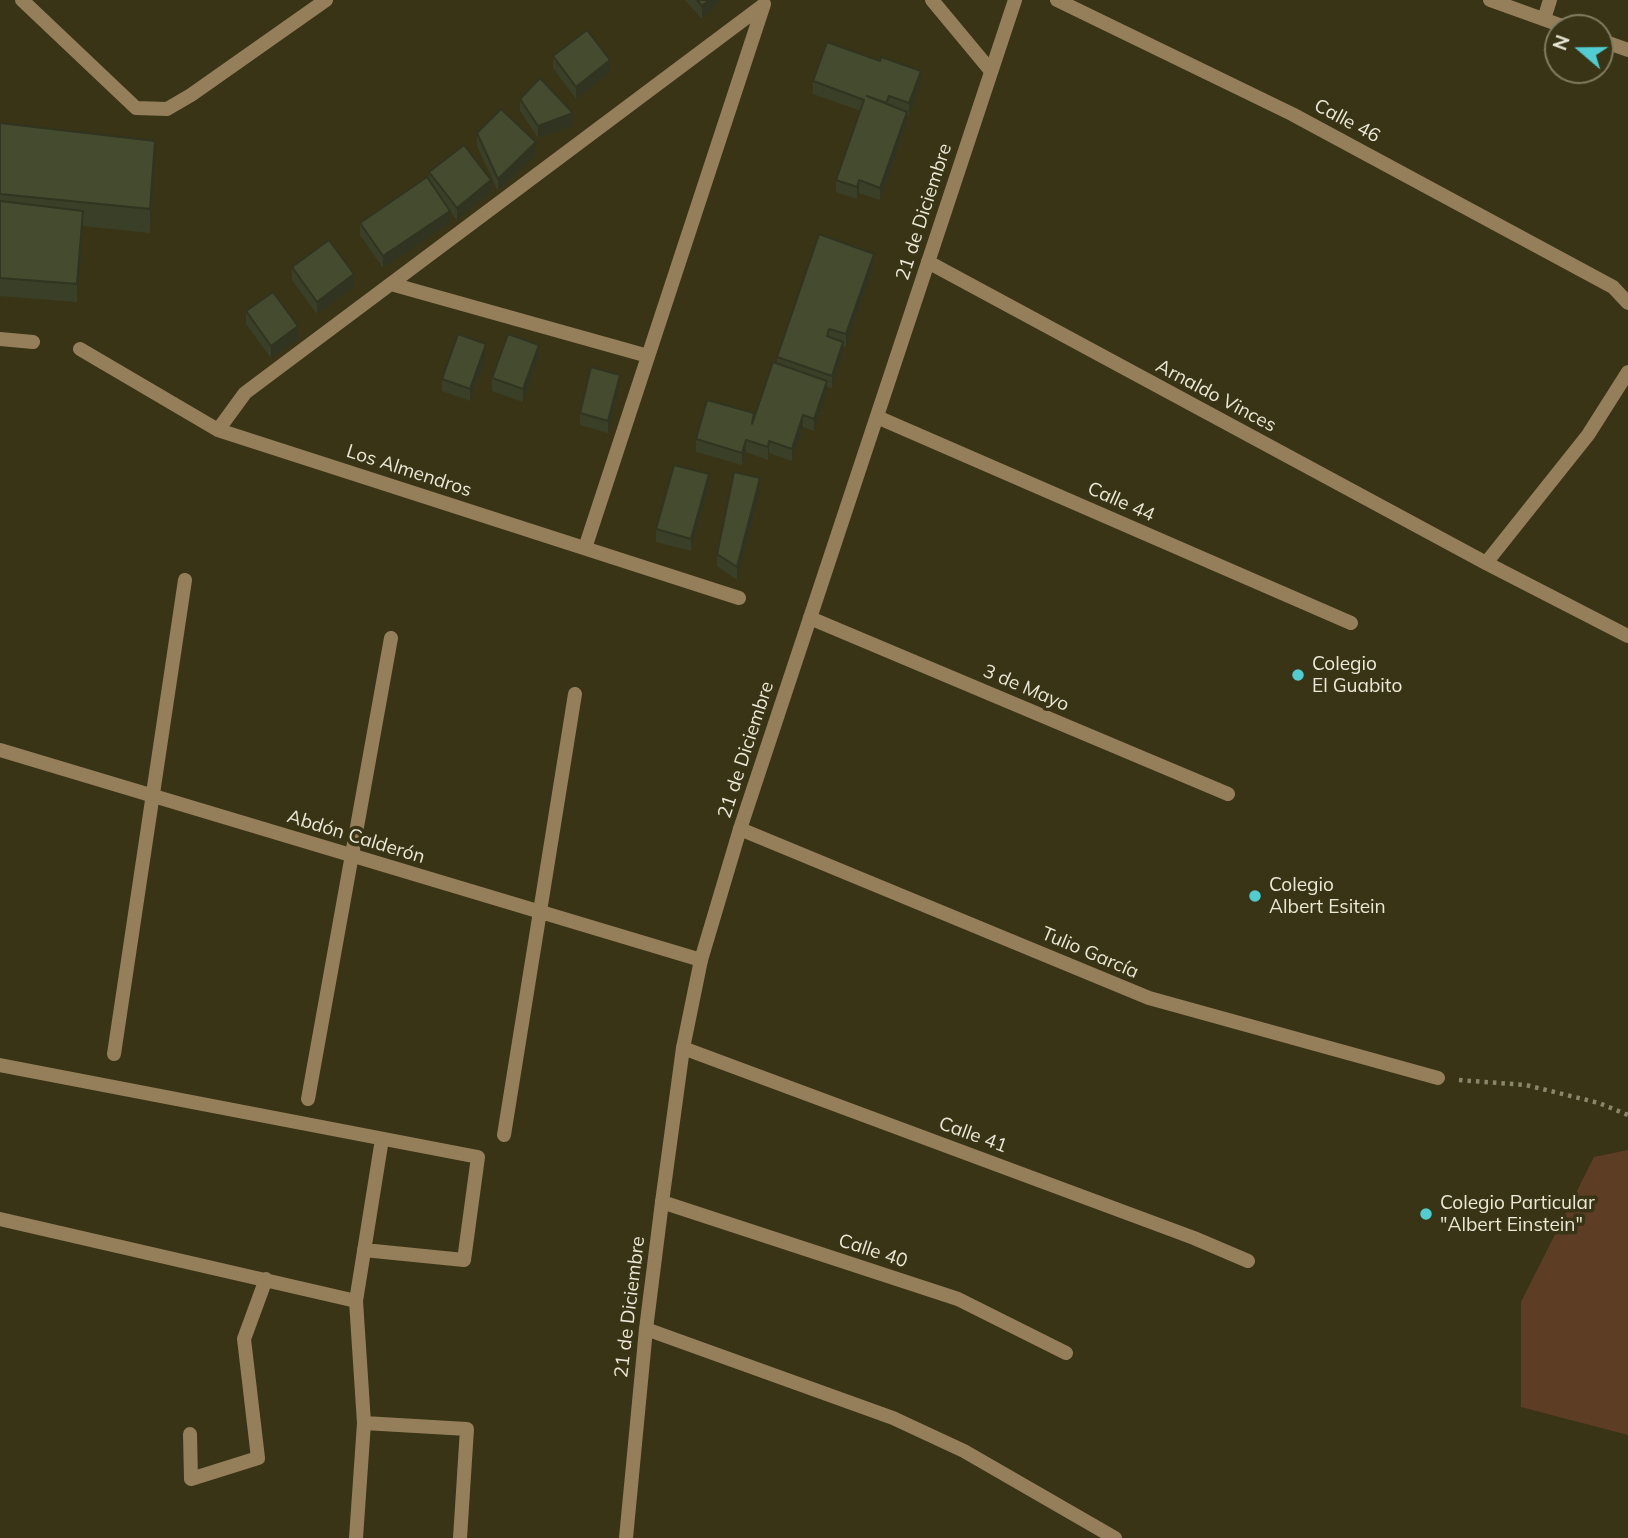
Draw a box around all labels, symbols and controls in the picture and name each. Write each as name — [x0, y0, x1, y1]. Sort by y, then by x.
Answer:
north arrow — [1544, 14, 1614, 84]
text: N — [1547, 32, 1575, 53]
street label: Calle 46 — [1310, 94, 1384, 148]
street label: 21 de Diciembre — [891, 141, 957, 283]
street label: Arnaldo Vinces — [1152, 355, 1280, 437]
street label: Los Almendros — [343, 440, 475, 502]
street label: Calle 44 — [1084, 477, 1158, 527]
place label: Colegio El Guabito — [1312, 653, 1402, 697]
street label: 3 de Mayo — [979, 660, 1073, 716]
marker: Colegio El Guabito — [1290, 667, 1306, 683]
street label: 21 de Diciembre — [713, 679, 779, 821]
street label: Abdón Calderón — [284, 805, 428, 869]
place label: Colegio Albert Esitein — [1269, 874, 1386, 918]
marker: Colegio Albert Esitein — [1247, 888, 1263, 904]
street label: Tulio García — [1038, 922, 1142, 984]
street label: Calle 41 — [936, 1112, 1010, 1158]
place label: Colegio Particular "Albert Einstein" — [1440, 1192, 1595, 1236]
marker: Colegio Particular "Albert Einstein" — [1418, 1206, 1434, 1222]
street label: Calle 40 — [836, 1229, 910, 1273]
street label: 21 de Diciembre — [610, 1235, 650, 1379]

